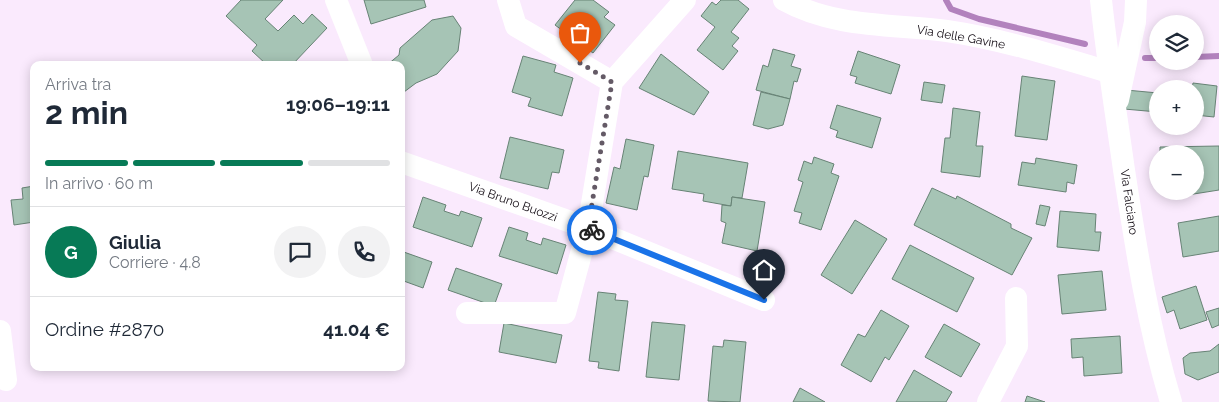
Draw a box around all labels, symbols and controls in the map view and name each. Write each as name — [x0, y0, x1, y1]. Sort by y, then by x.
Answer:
pin — [559, 12, 601, 63]
map controls — [1149, 15, 1204, 200]
button: layers — [1149, 15, 1204, 70]
icon: bag — [566, 19, 594, 47]
street label: Via delle Gavine — [916, 22, 1006, 52]
text: Arriva tra — [45, 75, 111, 94]
button: + — [1149, 80, 1204, 135]
text: 19:06–19:11 — [286, 93, 390, 115]
text: 2 min — [45, 94, 128, 131]
button: − — [1149, 145, 1204, 200]
street label: Via Falciano — [1117, 168, 1141, 236]
text: In arrivo · 60 m — [45, 174, 153, 193]
street label: Via Bruno Buozzi — [467, 179, 559, 225]
courier — [567, 205, 617, 255]
icon: bike — [578, 216, 606, 244]
button: chat — [274, 226, 326, 278]
button: phone — [338, 226, 390, 278]
text: Giulia — [109, 231, 161, 253]
text: G — [64, 241, 78, 263]
pin — [743, 249, 785, 300]
text: Corriere · 4.8 — [109, 253, 201, 272]
icon: home — [750, 256, 778, 284]
text: Ordine #2870 — [45, 318, 164, 340]
text: 41.04 € — [323, 318, 390, 340]

